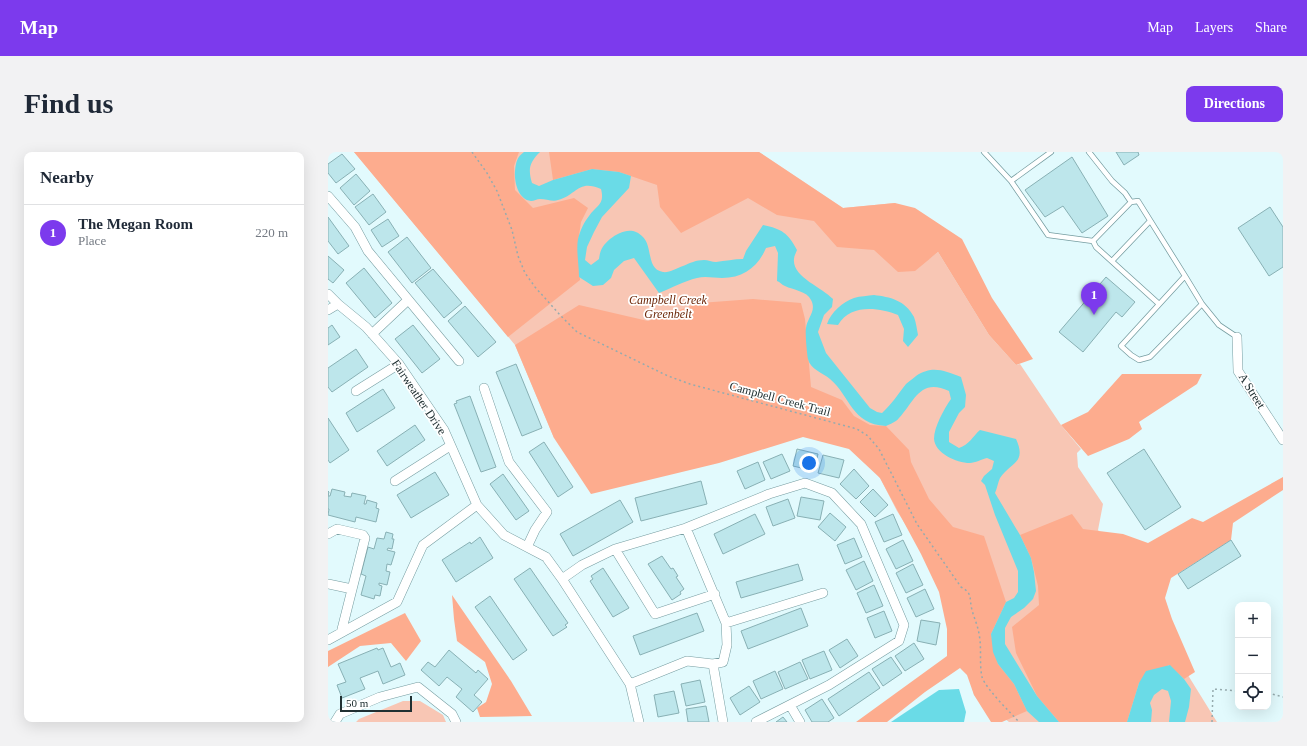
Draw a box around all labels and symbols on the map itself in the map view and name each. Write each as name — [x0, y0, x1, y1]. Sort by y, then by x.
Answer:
pin: 1 — [1081, 282, 1107, 315]
park label: Campbell Creek Greenbelt — [629, 293, 708, 321]
street label: Fairweather Drive — [389, 357, 449, 437]
street label: A Street — [1236, 371, 1269, 412]
street label: Campbell Creek Trail — [728, 379, 833, 419]
your location — [799, 453, 819, 473]
scale bar — [340, 694, 412, 713]

